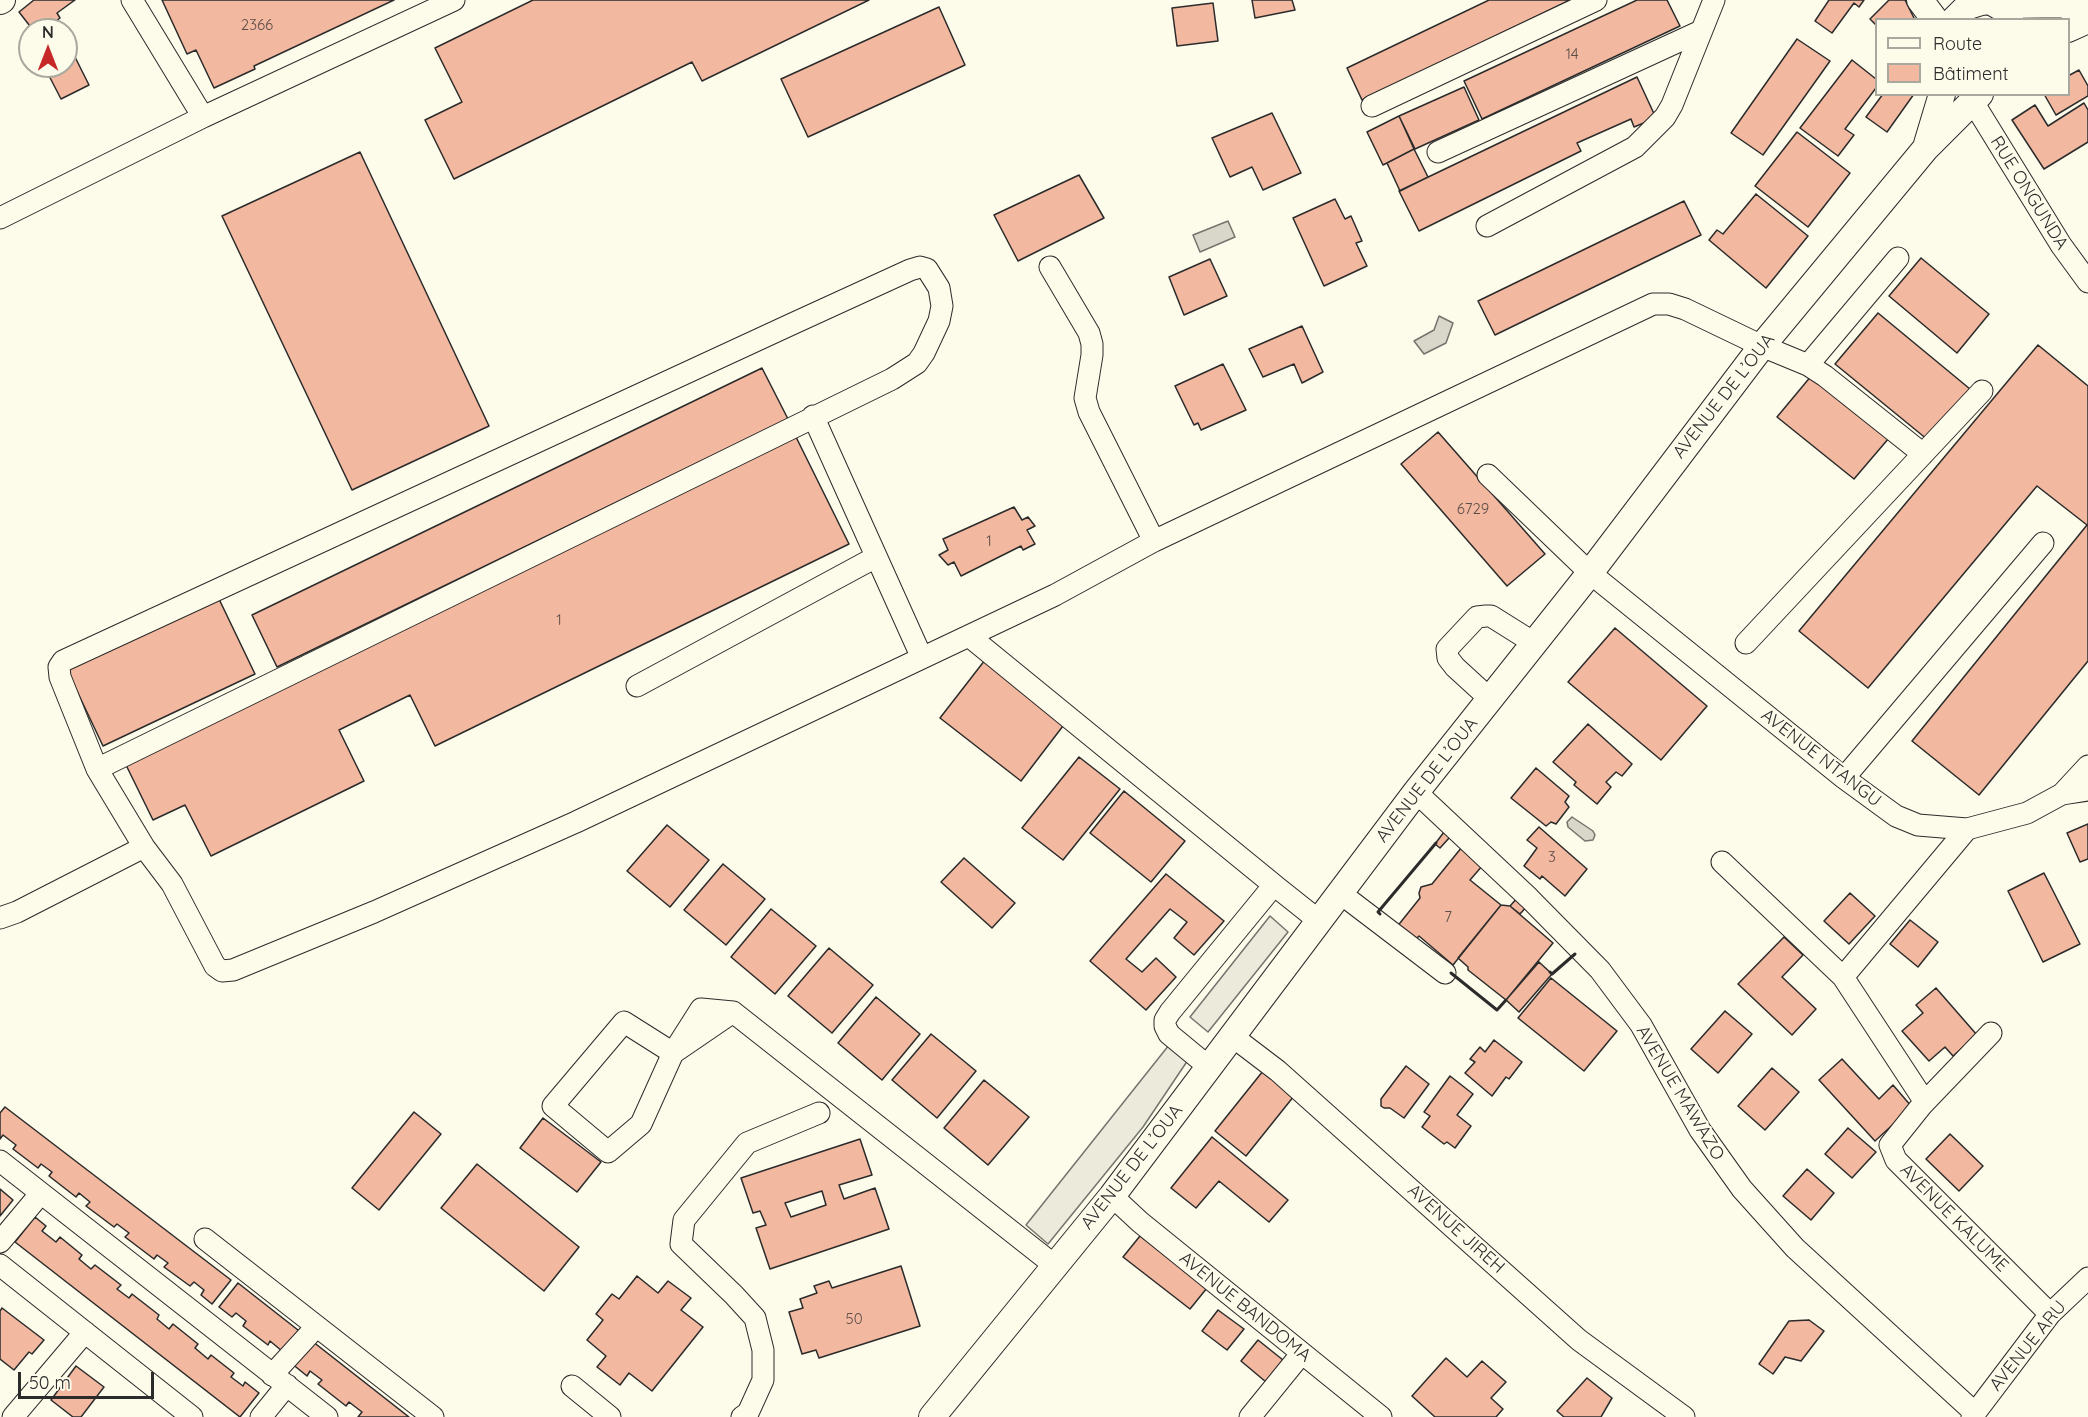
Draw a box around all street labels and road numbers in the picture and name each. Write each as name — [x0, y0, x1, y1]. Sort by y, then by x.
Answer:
street label: RUE ONGUNDA — [1985, 132, 2073, 254]
street label: AVENUE DE L’OUA — [1669, 329, 1779, 463]
street label: AVENUE NTANGU — [1757, 704, 1885, 812]
street label: AVENUE DE L’OUA — [1372, 713, 1482, 847]
street label: AVENUE MAWAZO — [1631, 1022, 1729, 1164]
street label: AVENUE DE L’OUA — [1077, 1100, 1187, 1234]
street label: AVENUE KALUME — [1895, 1159, 2013, 1277]
street label: AVENUE JIREH — [1403, 1180, 1509, 1278]
street label: AVENUE BANDOMA — [1175, 1247, 1315, 1367]
street label: AVENUE ARU — [1985, 1297, 2071, 1395]

